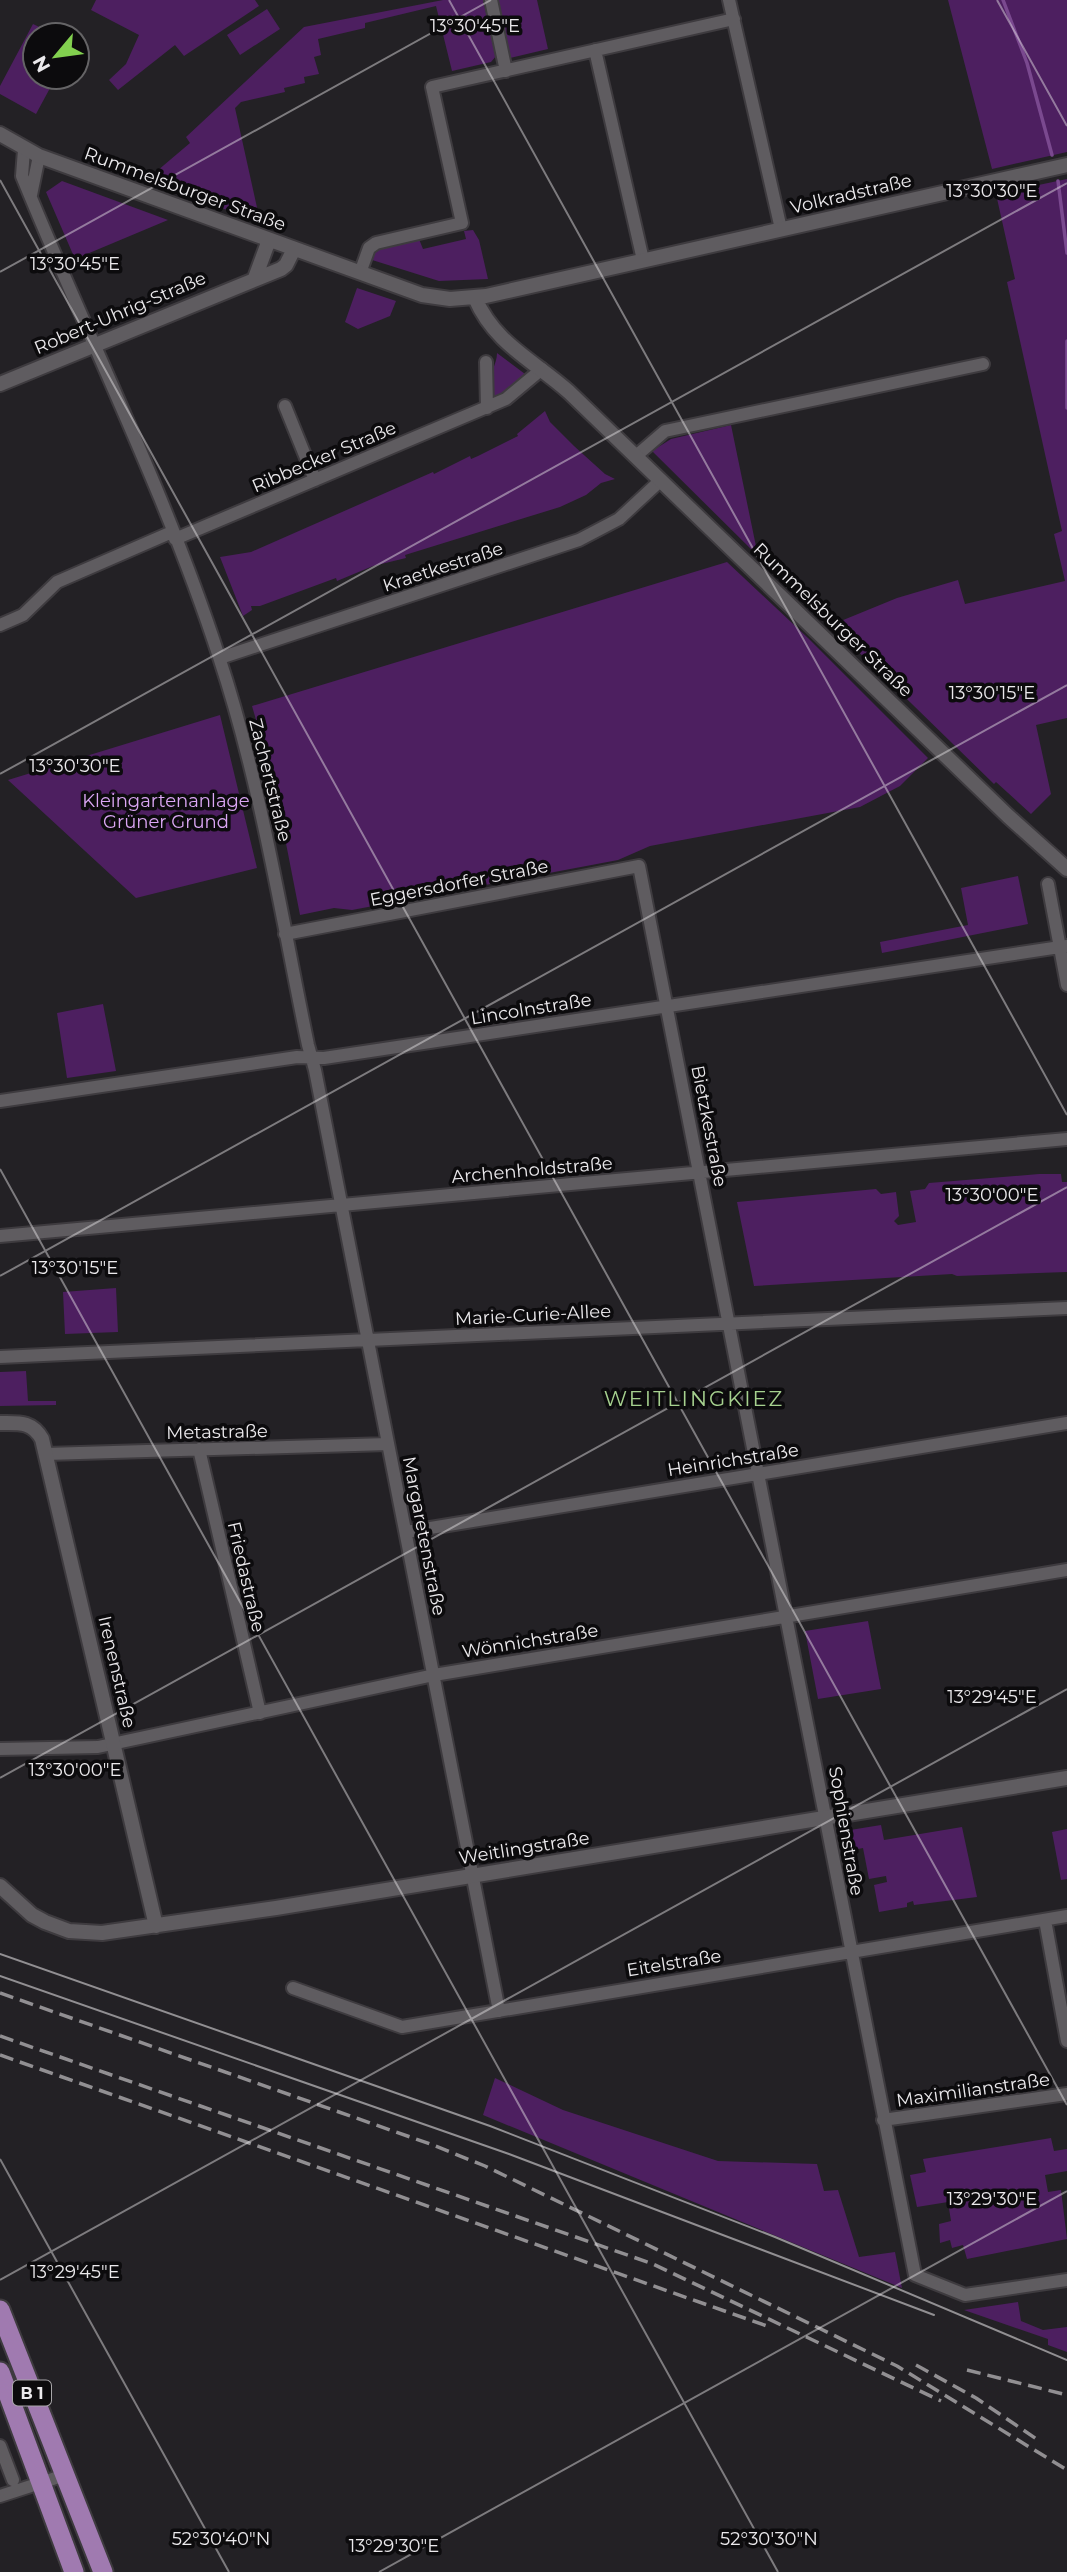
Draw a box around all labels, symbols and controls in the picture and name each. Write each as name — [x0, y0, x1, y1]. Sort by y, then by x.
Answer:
text: 13°30'45"E — [430, 15, 520, 37]
north arrow — [21, 21, 91, 91]
text: N — [28, 52, 55, 76]
street label: Rummelsburger Straße — [81, 142, 289, 236]
street label: Volkradstraße — [788, 169, 914, 219]
text: 13°30'30"E — [946, 180, 1038, 202]
text: 13°30'45"E — [30, 253, 120, 275]
street label: Robert-Uhrig-Straße — [31, 267, 209, 359]
street label: Ribbecker Straße — [248, 417, 400, 497]
street label: Kraetkestraße — [380, 537, 506, 597]
street label: Rummelsburger Straße — [749, 538, 917, 702]
text: 13°30'15"E — [949, 682, 1035, 704]
street label: Zachertstraße — [244, 716, 296, 844]
text: 13°30'30"E — [29, 755, 121, 777]
park label: Kleingartenanlage Grüner Grund — [82, 790, 250, 833]
street label: Eggersdorfer Straße — [368, 855, 550, 911]
street label: Lincolnstraße — [469, 989, 593, 1029]
street label: Bietzkestraße — [686, 1063, 732, 1189]
street label: Archenholdstraße — [450, 1152, 614, 1188]
text: 13°30'00"E — [946, 1184, 1038, 1206]
text: 13°30'15"E — [32, 1257, 118, 1279]
street label: Marie-Curie-Allee — [454, 1300, 612, 1330]
district label: WEITLINGKIEZ — [604, 1386, 784, 1411]
street label: Metastraße — [166, 1420, 268, 1444]
street label: Heinrichstraße — [666, 1439, 800, 1481]
street label: Margaretenstraße — [398, 1455, 450, 1618]
street label: Friedastraße — [223, 1520, 269, 1635]
street label: Irenenstraße — [93, 1614, 141, 1730]
street label: Wönnichstraße — [460, 1619, 600, 1663]
text: 13°29'45"E — [947, 1686, 1037, 1708]
text: 13°30'00"E — [29, 1759, 121, 1781]
street label: Sophienstraße — [824, 1765, 868, 1897]
street label: Weitlingstraße — [457, 1827, 591, 1869]
street label: Eitelstraße — [625, 1945, 723, 1981]
street label: Maximilianstraße — [895, 2068, 1051, 2112]
text: 13°29'30"E — [947, 2188, 1037, 2210]
text: 13°29'45"E — [30, 2261, 120, 2283]
road number: B 1 — [13, 2380, 51, 2406]
text: 52°30'40"N — [172, 2528, 270, 2550]
text: 52°30'30"N — [720, 2528, 818, 2550]
text: 13°29'30"E — [349, 2535, 439, 2557]

